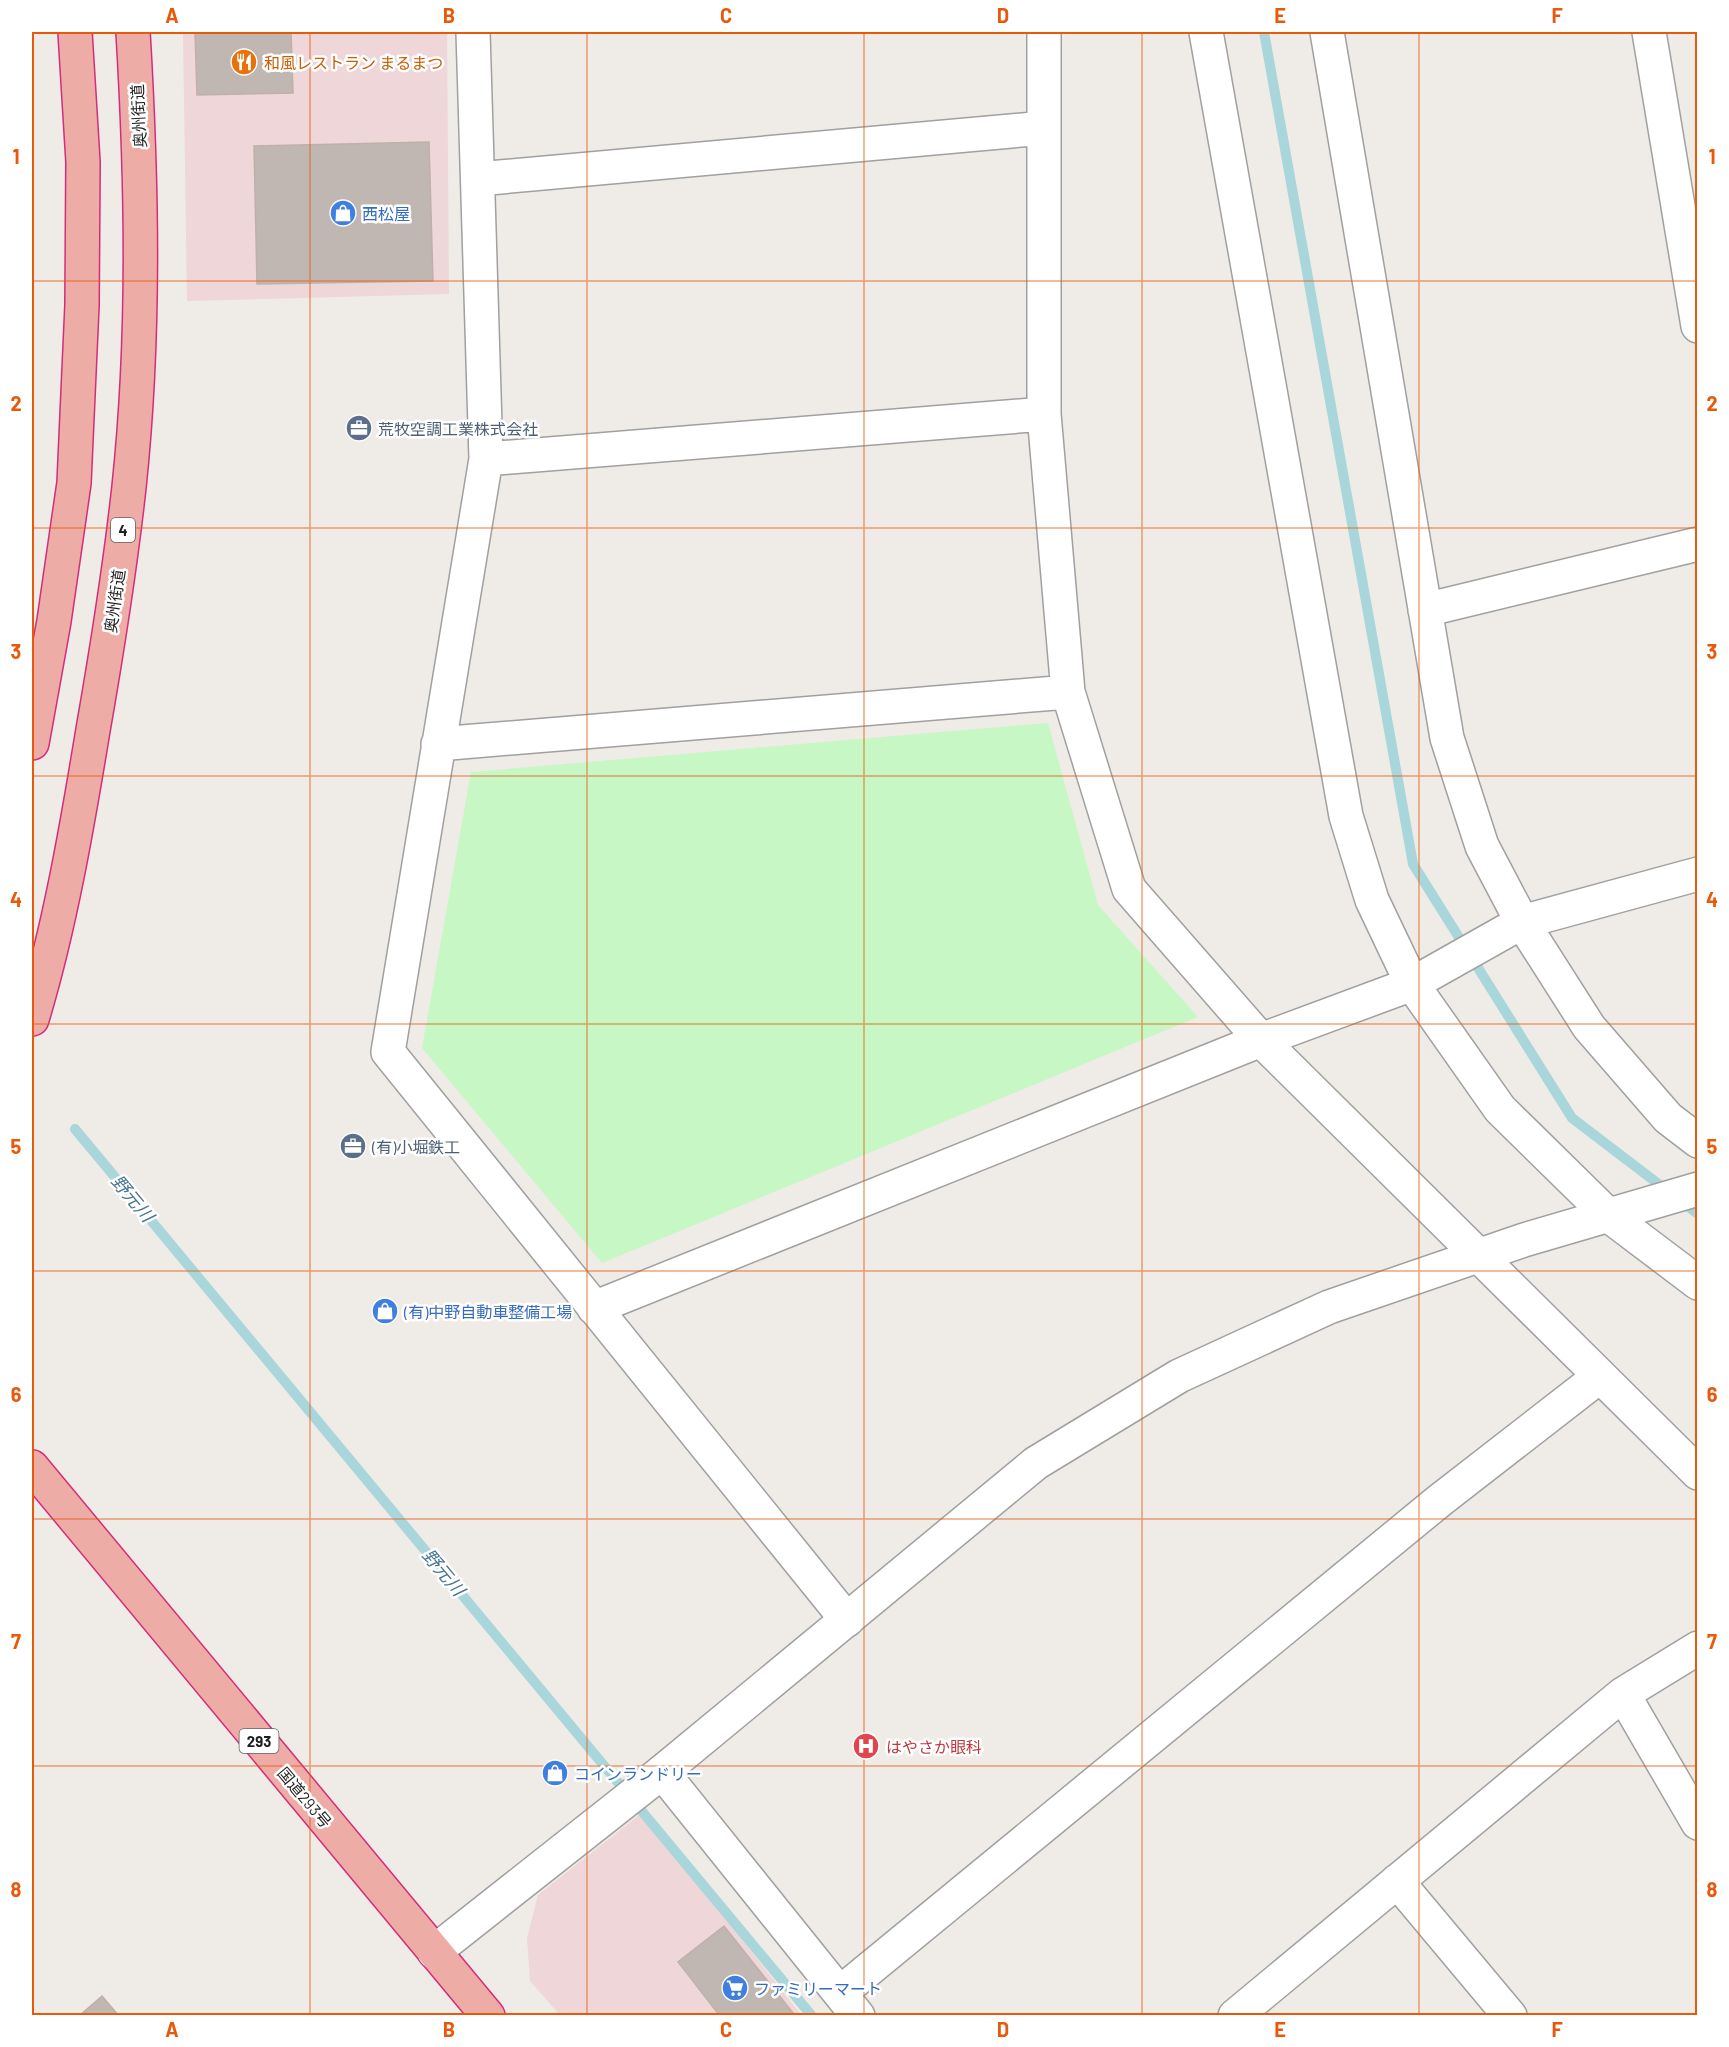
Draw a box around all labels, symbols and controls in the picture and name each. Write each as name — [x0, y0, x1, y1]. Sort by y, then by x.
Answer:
text: A — [165, 3, 179, 27]
text: B — [443, 3, 455, 27]
text: C — [720, 3, 732, 27]
text: D — [997, 3, 1009, 27]
text: E — [1274, 3, 1286, 27]
text: F — [1551, 3, 1563, 27]
restaurant icon: 和風レストラン まるまつ — [229, 47, 259, 77]
place label: 和風レストラン まるまつ — [264, 53, 443, 72]
street label: 奥州街道 — [127, 84, 149, 148]
text: 1 — [12, 144, 20, 168]
text: 1 — [1708, 144, 1716, 168]
shop icon: 西松屋 — [328, 198, 358, 228]
place label: 西松屋 — [362, 204, 410, 223]
text: 2 — [10, 391, 22, 415]
text: 2 — [1706, 391, 1718, 415]
office icon: 荒牧空調工業株式会社 — [344, 413, 374, 443]
place label: 荒牧空調工業株式会社 — [378, 419, 538, 438]
road number: 4 — [111, 518, 135, 542]
street label: 奥州街道 — [100, 568, 128, 634]
text: 3 — [11, 639, 21, 663]
text: 3 — [1707, 639, 1717, 663]
text: 4 — [10, 887, 22, 911]
text: 4 — [1706, 887, 1718, 911]
office icon: (有)小堀鉄工 — [338, 1131, 368, 1161]
text: 5 — [11, 1134, 22, 1158]
text: 5 — [1707, 1134, 1718, 1158]
place label: (有)小堀鉄工 — [371, 1137, 460, 1156]
water label: 野元川 — [107, 1170, 160, 1227]
shop icon: (有)中野自動車整備工場 — [370, 1296, 400, 1326]
place label: (有)中野自動車整備工場 — [403, 1302, 572, 1321]
text: 6 — [11, 1382, 22, 1406]
text: 6 — [1707, 1382, 1718, 1406]
water label: 野元川 — [418, 1544, 471, 1601]
text: 7 — [11, 1629, 21, 1653]
text: 7 — [1707, 1629, 1717, 1653]
road number: 293 — [240, 1729, 278, 1753]
hospital icon: はやさか眼科 — [851, 1731, 881, 1761]
place label: はやさか眼科 — [886, 1737, 982, 1756]
shop icon: コインランドリー — [540, 1758, 570, 1788]
street label: 国道293号 — [274, 1763, 336, 1831]
place label: コインランドリー — [574, 1764, 702, 1783]
text: 8 — [11, 1877, 22, 1901]
text: 8 — [1707, 1877, 1718, 1901]
supermarket icon: ファミリーマート — [720, 1973, 750, 2003]
place label: ファミリーマート — [754, 1979, 882, 1998]
text: A — [165, 2017, 179, 2041]
text: B — [443, 2017, 455, 2041]
text: C — [720, 2017, 732, 2041]
text: D — [997, 2017, 1009, 2041]
text: E — [1274, 2017, 1286, 2041]
text: F — [1551, 2017, 1563, 2041]

